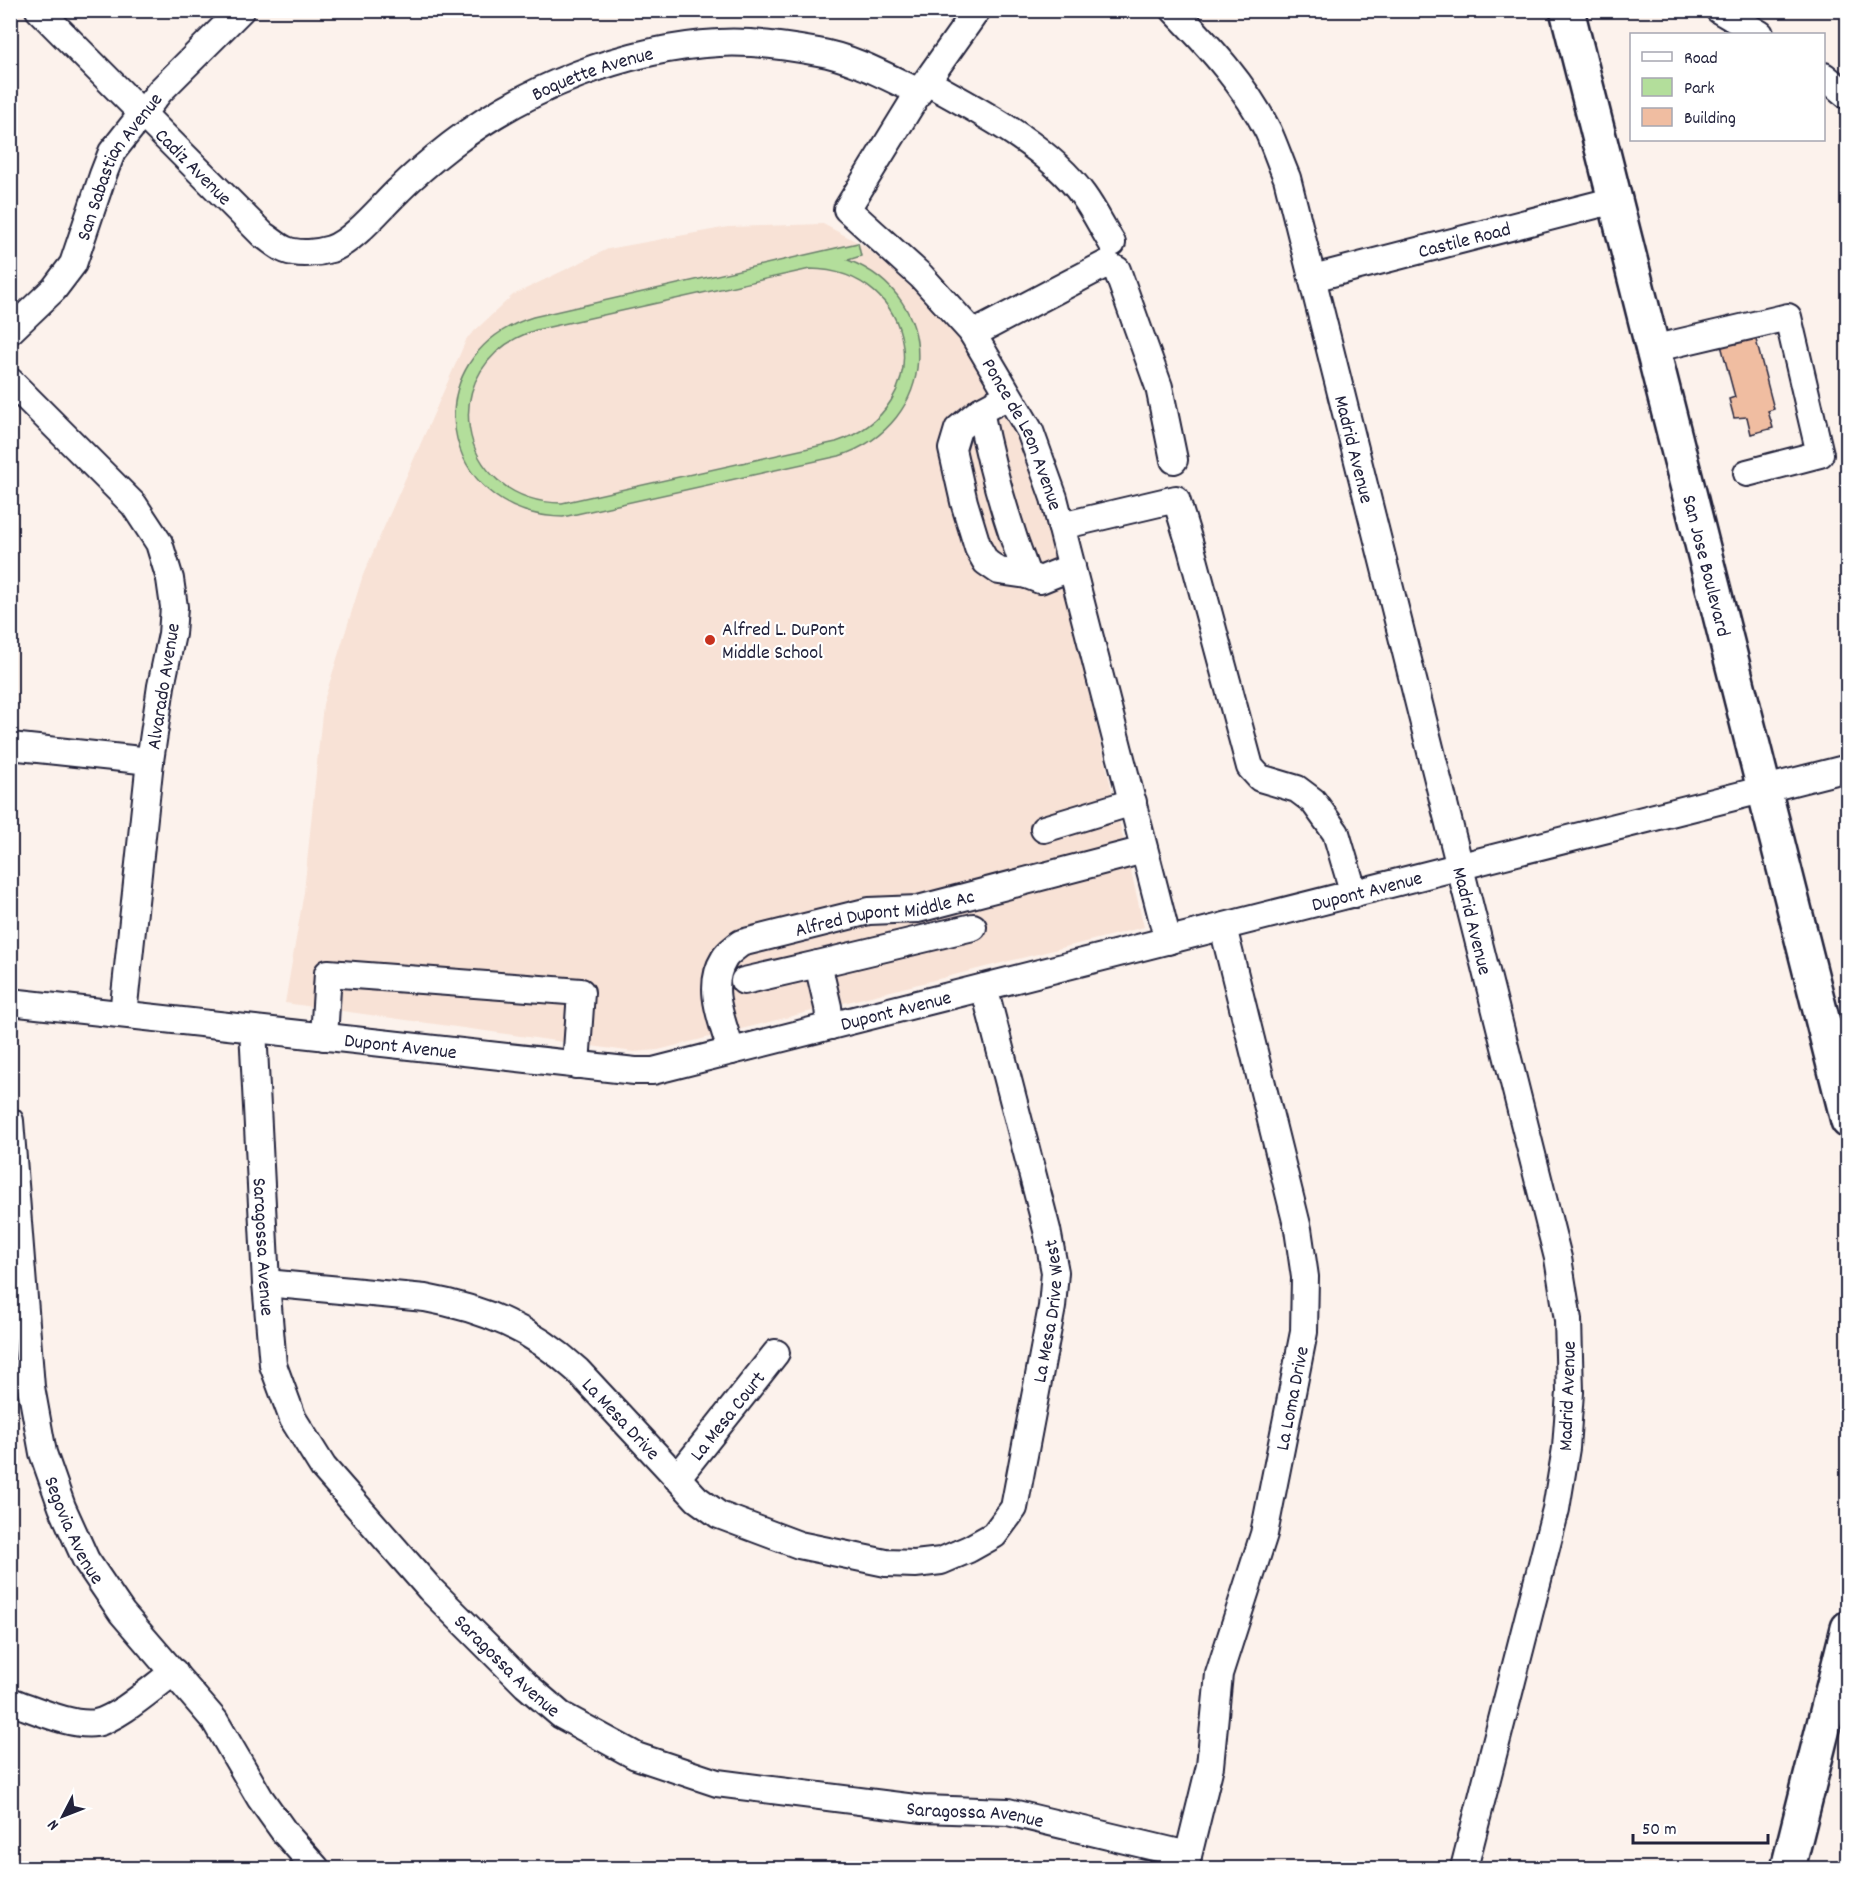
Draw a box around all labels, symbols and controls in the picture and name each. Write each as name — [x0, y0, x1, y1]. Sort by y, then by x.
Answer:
legend — [1630, 33, 1825, 141]
street label: Boquette Avenue — [528, 41, 656, 110]
text: Road — [1684, 47, 1718, 72]
text: Park — [1684, 77, 1715, 102]
street label: San Sabastian Avenue — [71, 88, 171, 245]
text: Building — [1684, 107, 1736, 132]
street label: Cadiz Avenue — [147, 123, 237, 213]
street label: Castile Road — [1416, 217, 1514, 267]
street label: Ponce de Leon Avenue — [973, 354, 1068, 514]
street label: Madrid Avenue — [1325, 393, 1379, 507]
street label: San Jose Boulevard — [1673, 492, 1736, 640]
place label: Alfred L. DuPont Middle School — [722, 617, 845, 668]
street label: Alvarado Avenue — [141, 621, 189, 752]
marker: Alfred L. DuPont Middle School — [703, 633, 717, 647]
street label: Madrid Avenue — [1443, 864, 1497, 978]
street label: Dupont Avenue — [1309, 865, 1426, 920]
street label: Alfred Dupont Middle Ac — [792, 884, 978, 946]
street label: Dupont Avenue — [838, 985, 955, 1040]
street label: Dupont Avenue — [343, 1028, 458, 1068]
street label: Saragossa Avenue — [244, 1177, 280, 1317]
street label: La Mesa Drive West — [1027, 1237, 1072, 1385]
street label: Madrid Avenue — [1553, 1340, 1585, 1452]
street label: La Loma Drive — [1270, 1344, 1318, 1453]
street label: La Mesa Court — [685, 1366, 773, 1468]
street label: La Mesa Drive — [574, 1373, 665, 1468]
street label: Segovia Avenue — [35, 1473, 110, 1591]
street label: Saragossa Avenue — [446, 1609, 565, 1726]
north arrow — [33, 1786, 93, 1846]
street label: Saragossa Avenue — [904, 1796, 1046, 1837]
scale bar — [1633, 1807, 1768, 1845]
text: N — [42, 1814, 65, 1835]
text: 50 m — [1642, 1818, 1677, 1843]

